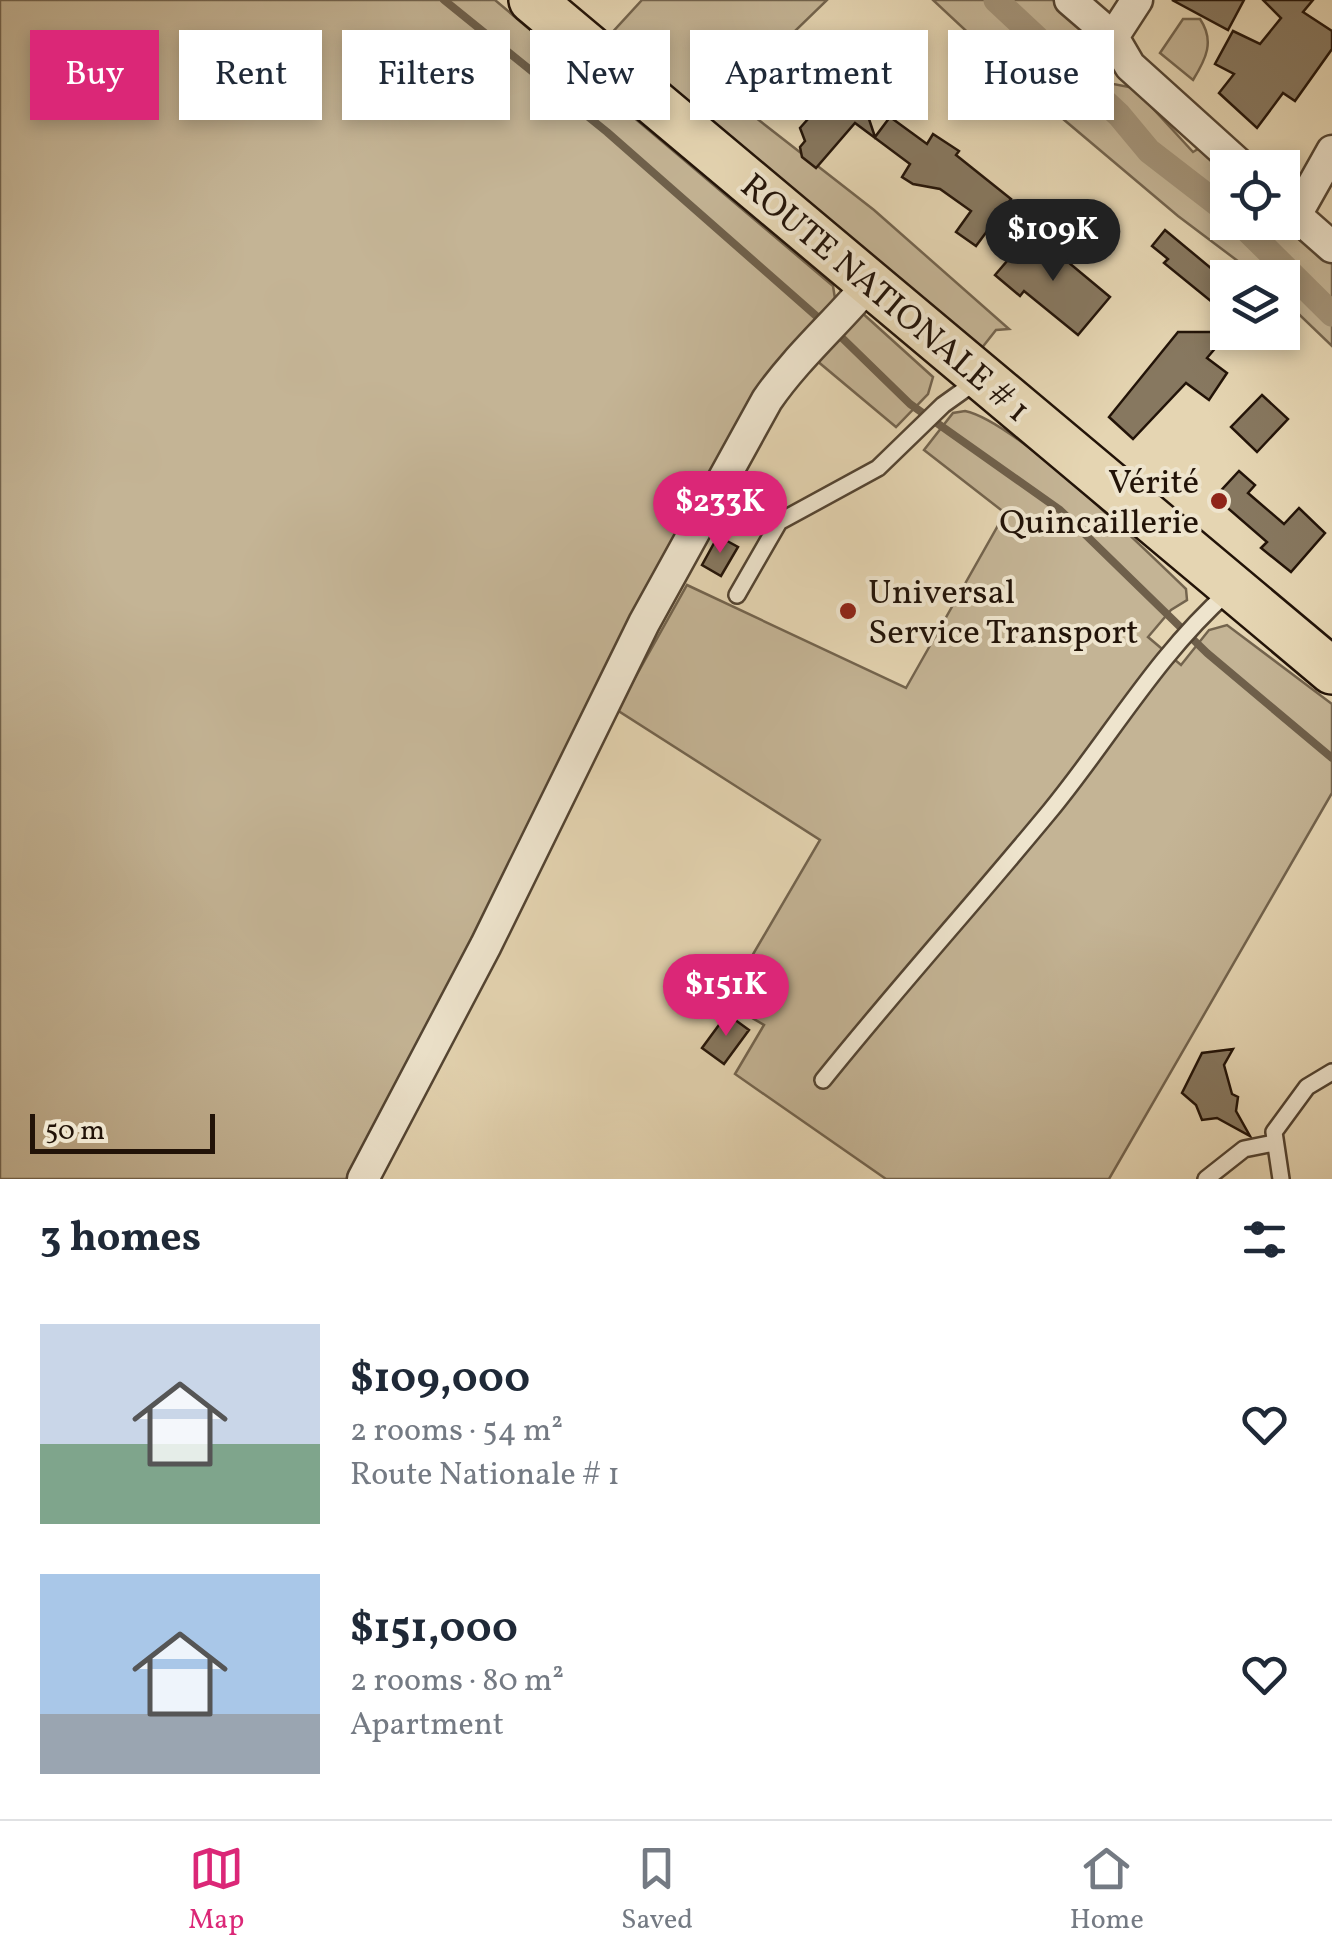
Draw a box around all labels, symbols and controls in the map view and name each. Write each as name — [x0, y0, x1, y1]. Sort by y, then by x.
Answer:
chip: Buy — [30, 30, 159, 120]
chip: Rent — [179, 30, 322, 120]
chip: Filters — [342, 30, 510, 120]
chip: New — [530, 30, 670, 120]
chip: Apartment — [690, 30, 928, 120]
chip: House — [948, 30, 1114, 120]
map controls — [1210, 150, 1300, 350]
button: locate — [1210, 150, 1300, 240]
street label: ROUTE NATIONALE # 1 — [729, 164, 1039, 435]
pin: $109K — [983, 199, 1123, 284]
text: $109K — [1007, 209, 1099, 253]
button: layers — [1210, 260, 1300, 350]
place label: Vérité Quincaillerie — [999, 460, 1199, 548]
pin: $233K — [650, 471, 790, 556]
text: $233K — [675, 481, 765, 525]
marker: Vérité Quincaillerie — [1208, 490, 1230, 512]
place label: Universal Service Transport — [868, 570, 1138, 658]
marker: Universal Service Transport — [837, 600, 859, 622]
pin: $151K — [656, 954, 796, 1039]
text: $151K — [685, 964, 767, 1008]
scale bar — [30, 1109, 215, 1154]
text: 50 m — [45, 1112, 105, 1151]
text: 3 homes — [40, 1210, 201, 1269]
icon: filters — [1237, 1212, 1292, 1267]
text: $109,000 — [350, 1351, 530, 1410]
icon: home — [120, 1364, 240, 1484]
icon: heart — [1237, 1397, 1292, 1452]
text: 2 rooms · 54 m² — [350, 1410, 563, 1454]
text: Route Nationale # 1 — [350, 1454, 620, 1498]
text: $151,000 — [350, 1601, 518, 1660]
icon: home — [120, 1614, 240, 1734]
icon: heart — [1237, 1647, 1292, 1702]
text: 2 rooms · 80 m² — [350, 1660, 564, 1704]
text: Apartment — [350, 1704, 504, 1748]
tab: Map — [188, 1841, 244, 1940]
tab: Saved — [621, 1841, 693, 1940]
tab: Home — [1070, 1841, 1144, 1940]

